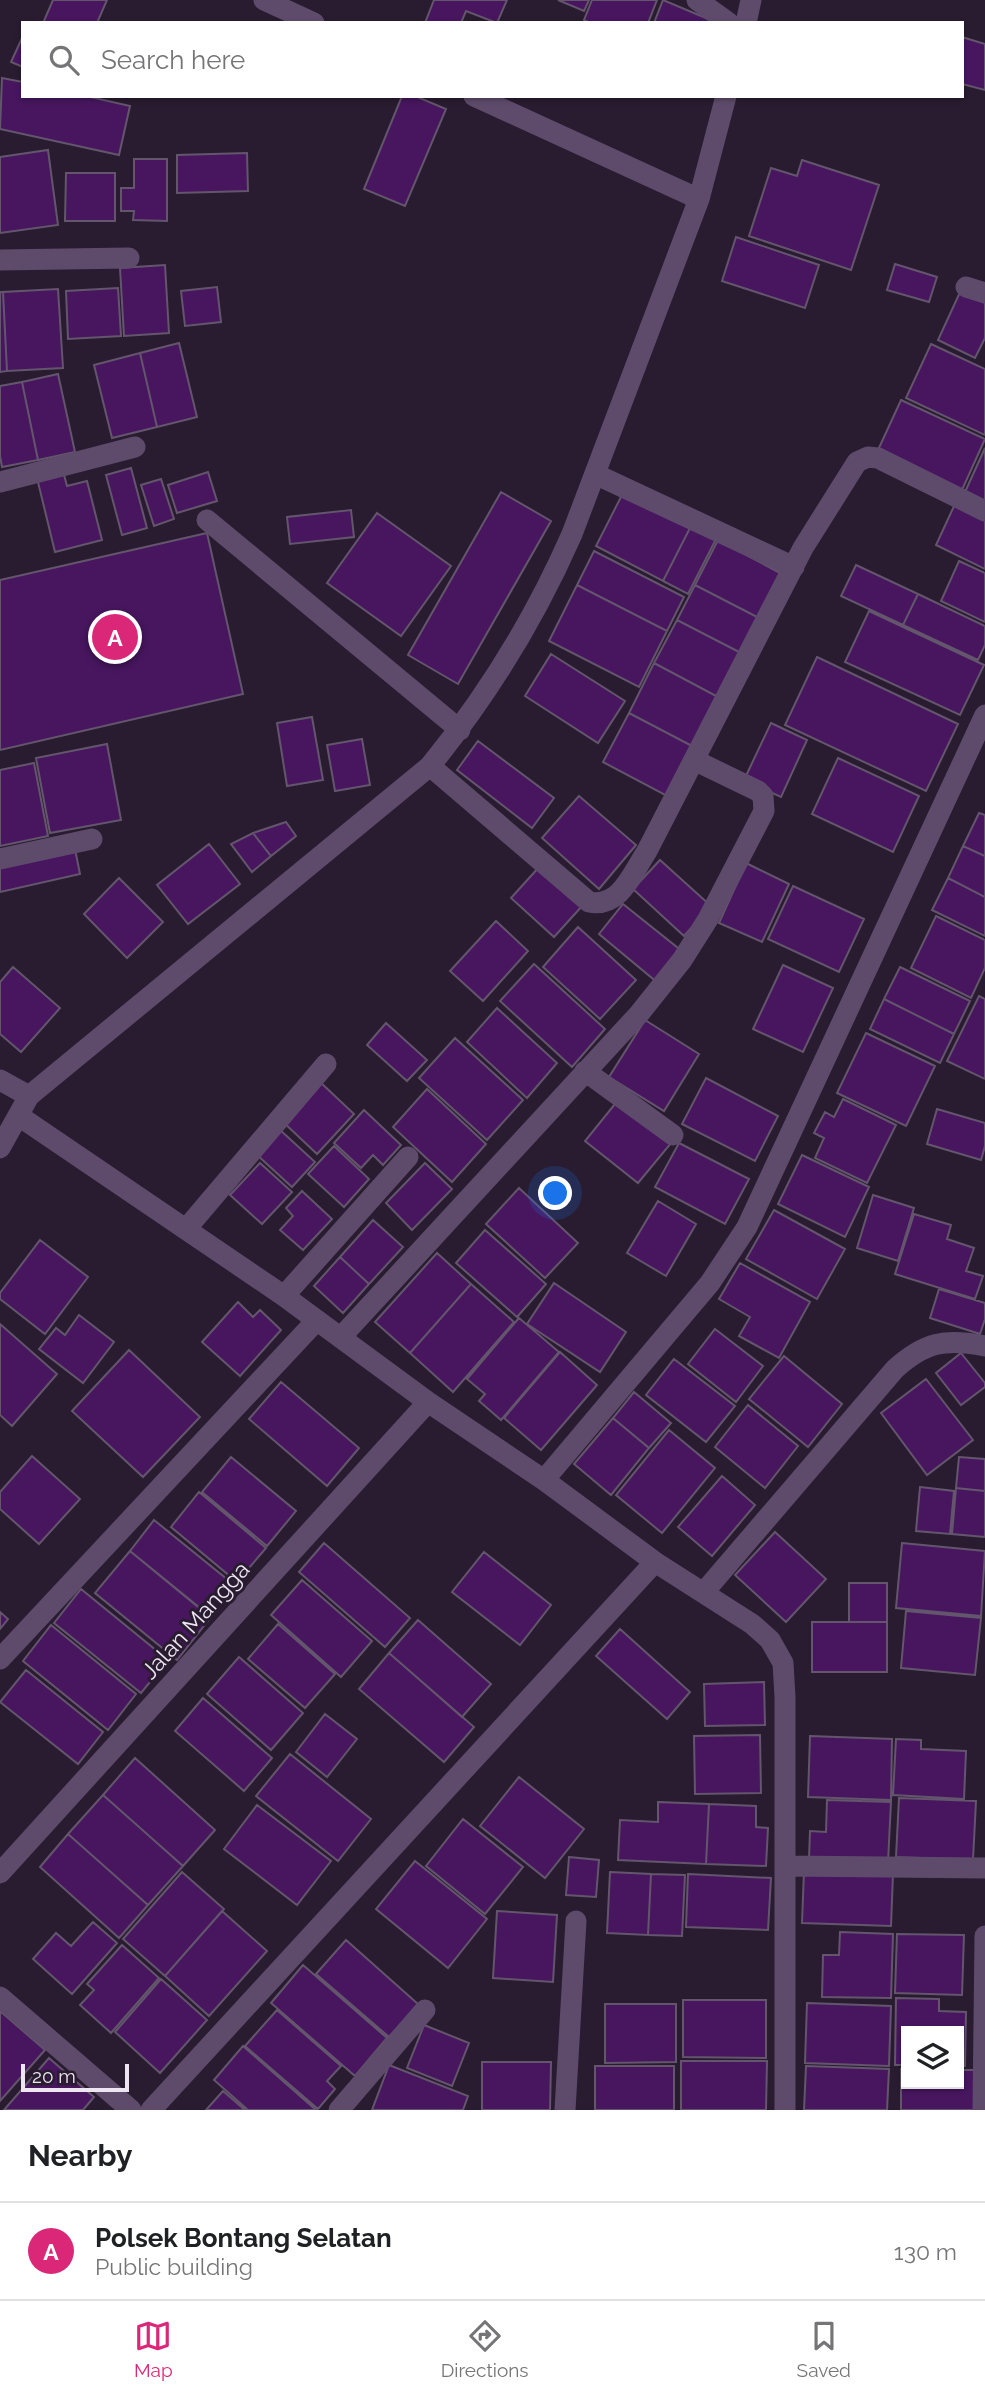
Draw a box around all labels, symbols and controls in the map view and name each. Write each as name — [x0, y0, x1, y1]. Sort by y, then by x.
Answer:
search box — [21, 21, 964, 98]
icon: search — [45, 41, 83, 79]
text: Search here — [101, 45, 245, 75]
pin: A — [92, 611, 138, 663]
your location — [538, 1176, 572, 1210]
street label: Jalan Mangga — [135, 1556, 255, 1684]
map controls — [901, 2026, 964, 2089]
button: layers — [901, 2026, 964, 2089]
scale bar — [21, 2061, 130, 2093]
text: 20 m — [32, 2065, 76, 2087]
text: Nearby — [28, 2138, 132, 2173]
text: Polsek Bontang Selatan — [95, 2223, 392, 2253]
text: A — [43, 2238, 59, 2265]
text: 130 m — [894, 2238, 957, 2265]
text: Public building — [95, 2253, 253, 2280]
tab: Map — [134, 2317, 173, 2381]
tab: Directions — [441, 2317, 529, 2381]
tab: Saved — [797, 2317, 851, 2381]

